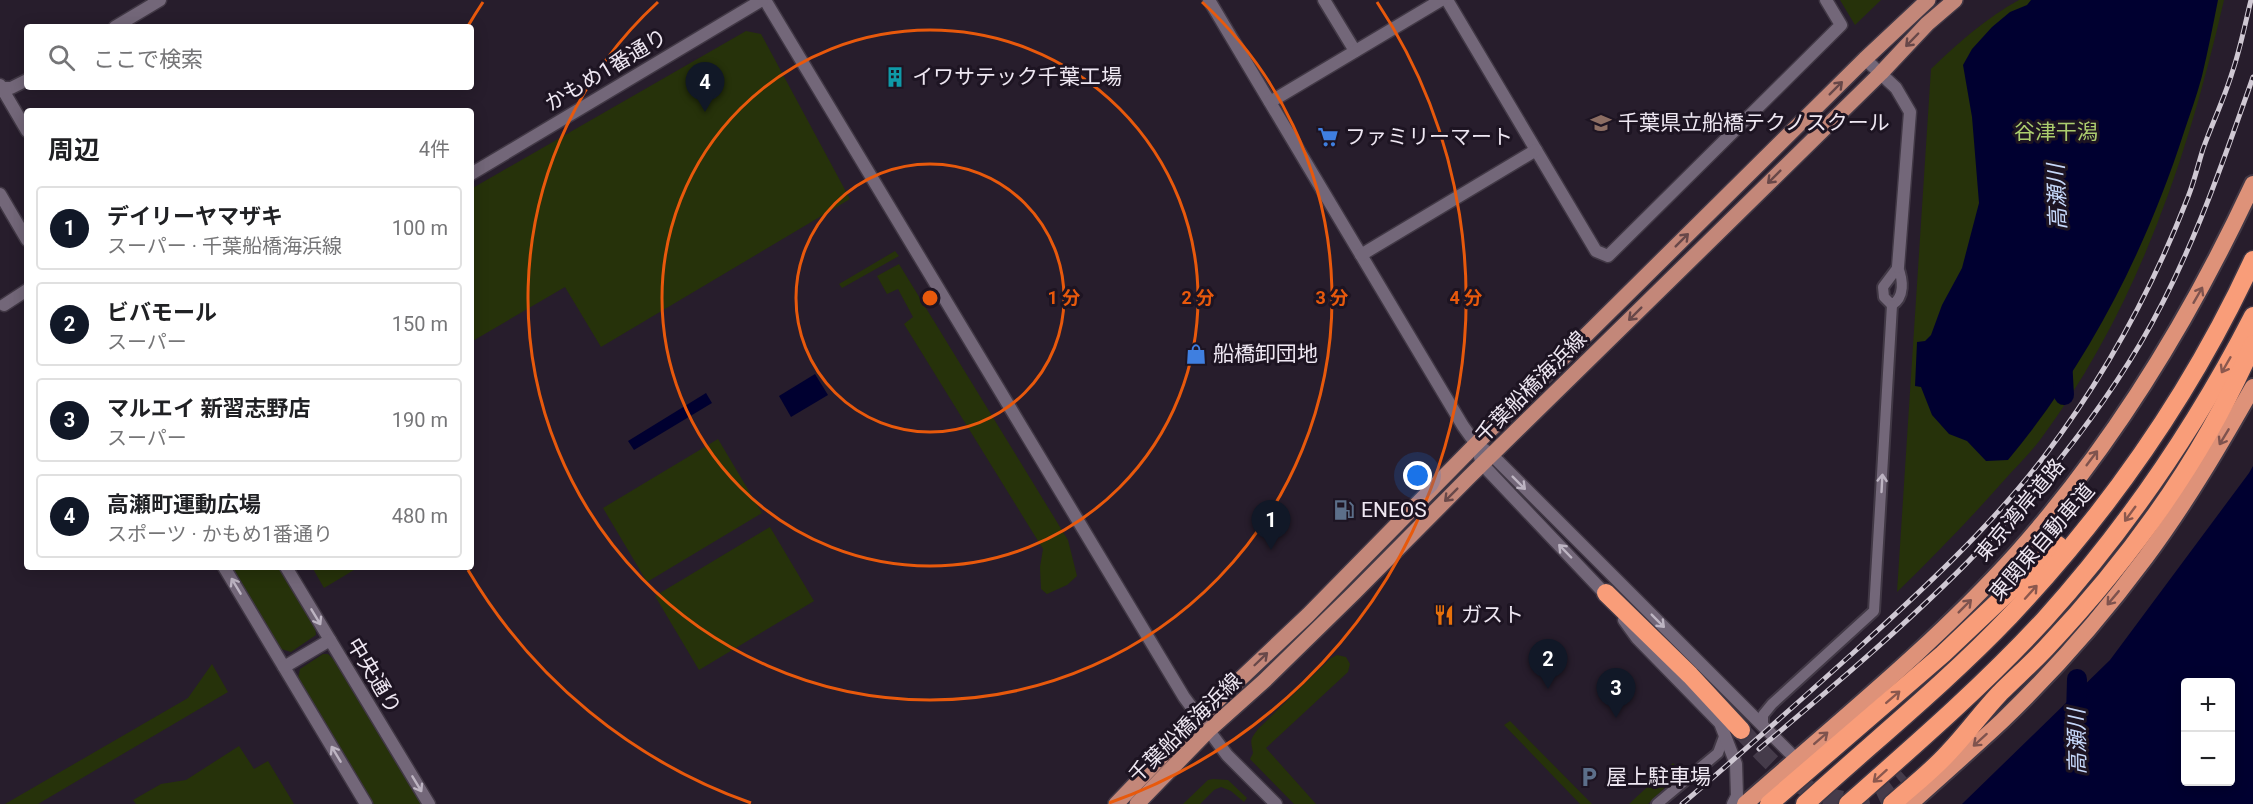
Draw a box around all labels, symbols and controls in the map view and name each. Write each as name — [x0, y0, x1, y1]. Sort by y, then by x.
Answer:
search box — [24, 24, 474, 90]
street label: かもめ1番通り — [541, 24, 671, 116]
one-way arrow — [1905, 32, 1920, 47]
icon: search — [45, 41, 78, 74]
text: ここで検索 — [93, 47, 203, 72]
pin: 4 — [686, 63, 724, 112]
building icon: イワサテック千葉工場 — [883, 65, 907, 89]
place label: イワサテック千葉工場 — [912, 65, 1122, 89]
one-way arrow — [1828, 81, 1843, 95]
school or university icon: 千葉県立船橋テクノスクール — [1589, 111, 1613, 135]
place label: 千葉県立船橋テクノスクール — [1618, 111, 1890, 135]
park label: 谷津干潟 — [2014, 120, 2098, 144]
supermarket icon: ファミリーマート — [1316, 125, 1340, 149]
place label: ファミリーマート — [1345, 125, 1513, 149]
text: 周辺 — [48, 135, 100, 165]
text: 4件 — [419, 137, 450, 161]
water label: 高瀬川 — [2043, 162, 2071, 230]
one-way arrow — [1766, 169, 1781, 184]
text: デイリーヤマザキ — [107, 204, 283, 229]
text: 1 — [64, 216, 75, 240]
text: 100 m — [392, 216, 448, 240]
one-way arrow — [1675, 233, 1690, 247]
text: スーパー · 千葉船橋海浜線 — [107, 234, 342, 258]
text: 1 分 — [1048, 287, 1080, 308]
text: 2 分 — [1182, 287, 1214, 308]
text: 3 分 — [1316, 287, 1348, 308]
text: 4 分 — [1450, 287, 1482, 308]
one-way arrow — [2192, 287, 2204, 304]
centre of rings — [920, 288, 940, 308]
text: ビバモール — [107, 300, 217, 325]
one-way arrow — [1627, 306, 1642, 321]
text: 2 — [64, 312, 75, 336]
text: 150 m — [392, 312, 448, 336]
street label: 千葉船橋海浜線 — [1471, 327, 1591, 447]
text: スーパー — [107, 330, 187, 354]
shop icon: 船橋卸団地 — [1184, 342, 1208, 366]
place label: 船橋卸団地 — [1213, 342, 1318, 366]
one-way arrow — [2220, 356, 2232, 373]
text: マルエイ 新習志野店 — [107, 396, 310, 421]
text: 3 — [64, 408, 75, 432]
text: 190 m — [392, 408, 448, 432]
text: スーパー — [107, 426, 187, 450]
one-way arrow — [2218, 428, 2230, 445]
one-way arrow — [2085, 451, 2098, 467]
street label: 東京湾岸道路 — [1970, 454, 2070, 566]
your location — [1403, 461, 1432, 490]
one-way arrow — [1877, 473, 1888, 493]
one-way arrow — [1512, 476, 1527, 491]
street label: 東関東自動車道 — [1985, 479, 2099, 605]
one-way arrow — [1443, 487, 1458, 502]
text: 高瀬町運動広場 — [107, 492, 261, 517]
fuel station icon: ENEOS — [1332, 498, 1356, 522]
place label: ENEOS — [1361, 498, 1427, 522]
pin: 1 — [1252, 500, 1290, 550]
text: 4 — [64, 504, 75, 528]
text: 480 m — [392, 504, 448, 528]
one-way arrow — [2124, 506, 2136, 522]
text: スポーツ · かもめ1番通り — [107, 522, 333, 546]
one-way arrow — [1558, 544, 1572, 559]
one-way arrow — [230, 578, 242, 595]
one-way arrow — [2024, 584, 2039, 599]
one-way arrow — [2107, 590, 2120, 606]
one-way arrow — [1957, 599, 1972, 613]
restaurant icon: ガスト — [1432, 603, 1456, 627]
place label: ガスト — [1461, 603, 1524, 627]
one-way arrow — [311, 608, 323, 625]
one-way arrow — [1650, 613, 1665, 628]
street label: 中央通り — [342, 634, 406, 718]
pin: 2 — [1528, 640, 1568, 689]
one-way arrow — [1254, 652, 1269, 666]
street label: 千葉船橋海浜線 — [1124, 668, 1246, 788]
pin: 3 — [1596, 668, 1636, 718]
map controls — [2181, 678, 2235, 786]
button: + — [2181, 678, 2235, 732]
one-way arrow — [1885, 690, 1900, 704]
water label: 高瀬川 — [2064, 707, 2090, 775]
one-way arrow — [1813, 731, 1829, 744]
button: − — [2181, 732, 2235, 786]
one-way arrow — [1973, 733, 1988, 747]
one-way arrow — [330, 746, 342, 763]
parking icon: 屋上駐車場 — [1577, 765, 1601, 789]
place label: 屋上駐車場 — [1606, 765, 1711, 789]
one-way arrow — [1872, 769, 1887, 783]
one-way arrow — [411, 775, 423, 792]

